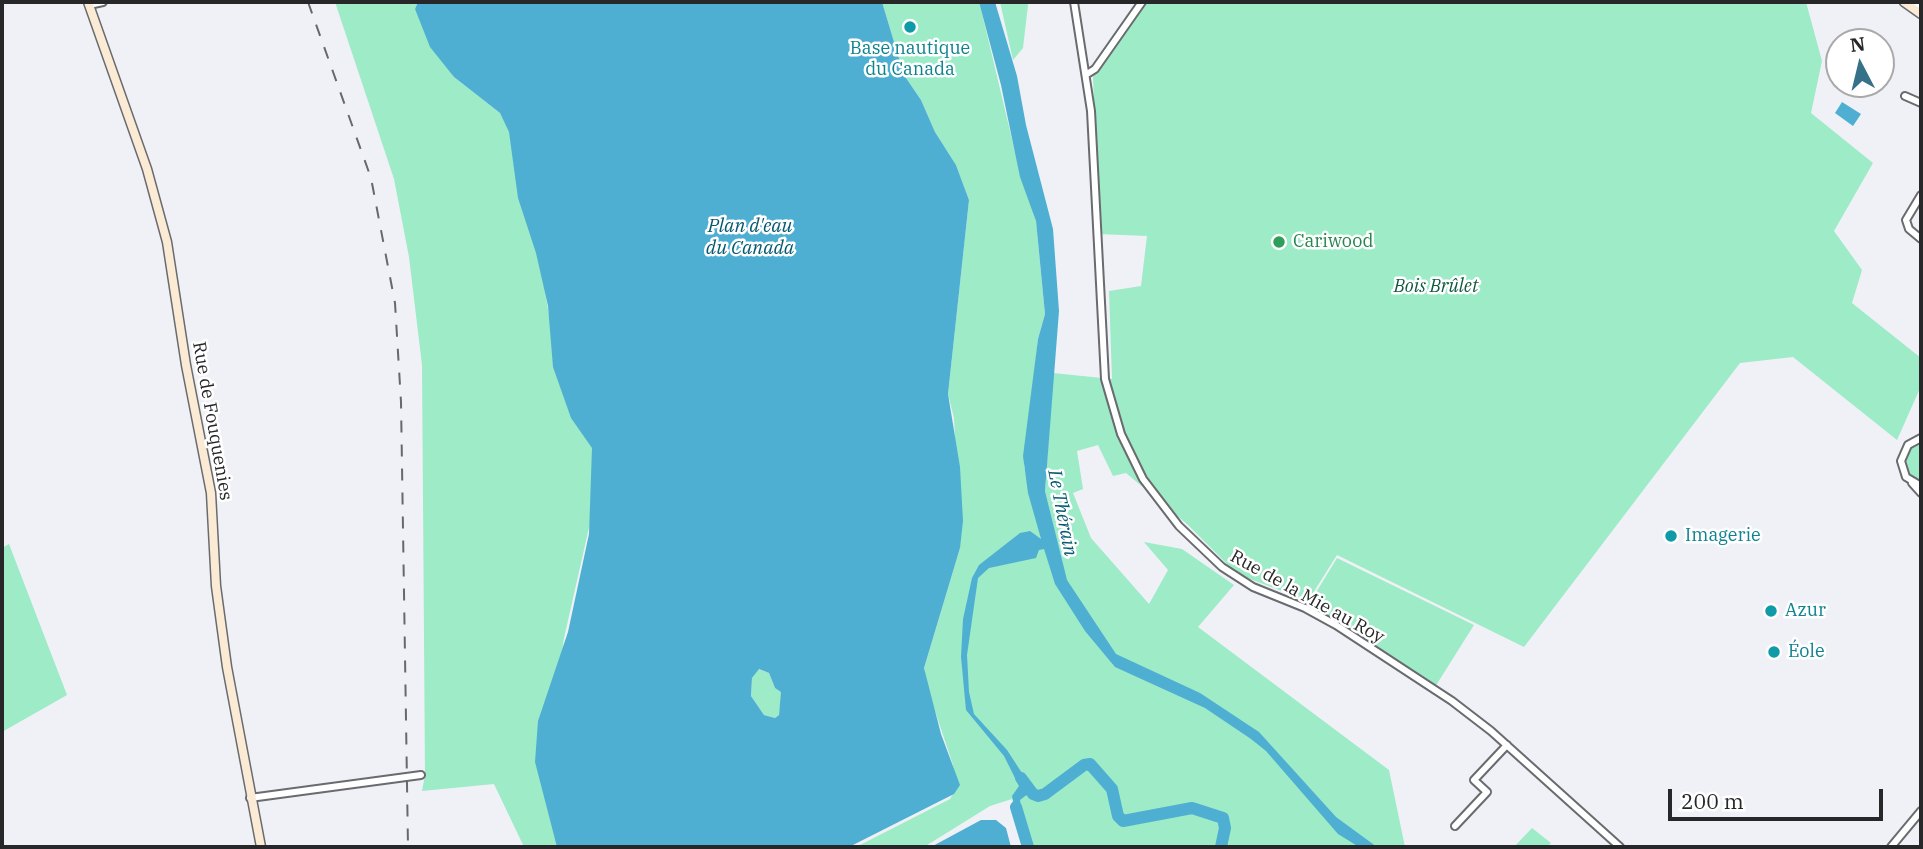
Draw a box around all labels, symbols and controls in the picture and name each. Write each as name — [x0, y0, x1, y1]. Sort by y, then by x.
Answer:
marker: Base nautique du Canada — [902, 19, 918, 35]
north arrow — [1825, 28, 1895, 98]
text: N — [1849, 31, 1867, 57]
place label: Base nautique du Canada — [850, 38, 970, 80]
water label: Plan d'eau du Canada — [706, 216, 794, 260]
place label: Cariwood — [1293, 231, 1373, 253]
marker: Cariwood — [1271, 234, 1287, 250]
park label: Bois Brûlet — [1394, 276, 1478, 298]
street label: Rue de Fouquenies — [187, 340, 237, 502]
water label: Le Thérain — [1042, 468, 1082, 558]
place label: Imagerie — [1685, 525, 1761, 547]
marker: Imagerie — [1663, 528, 1679, 544]
street label: Rue de la Mie au Roy — [1226, 546, 1388, 648]
place label: Azur — [1785, 600, 1826, 622]
marker: Azur — [1763, 603, 1779, 619]
place label: Éole — [1788, 641, 1825, 663]
marker: Éole — [1766, 644, 1782, 660]
scale bar — [1671, 776, 1886, 820]
text: 200 m — [1681, 787, 1744, 815]

